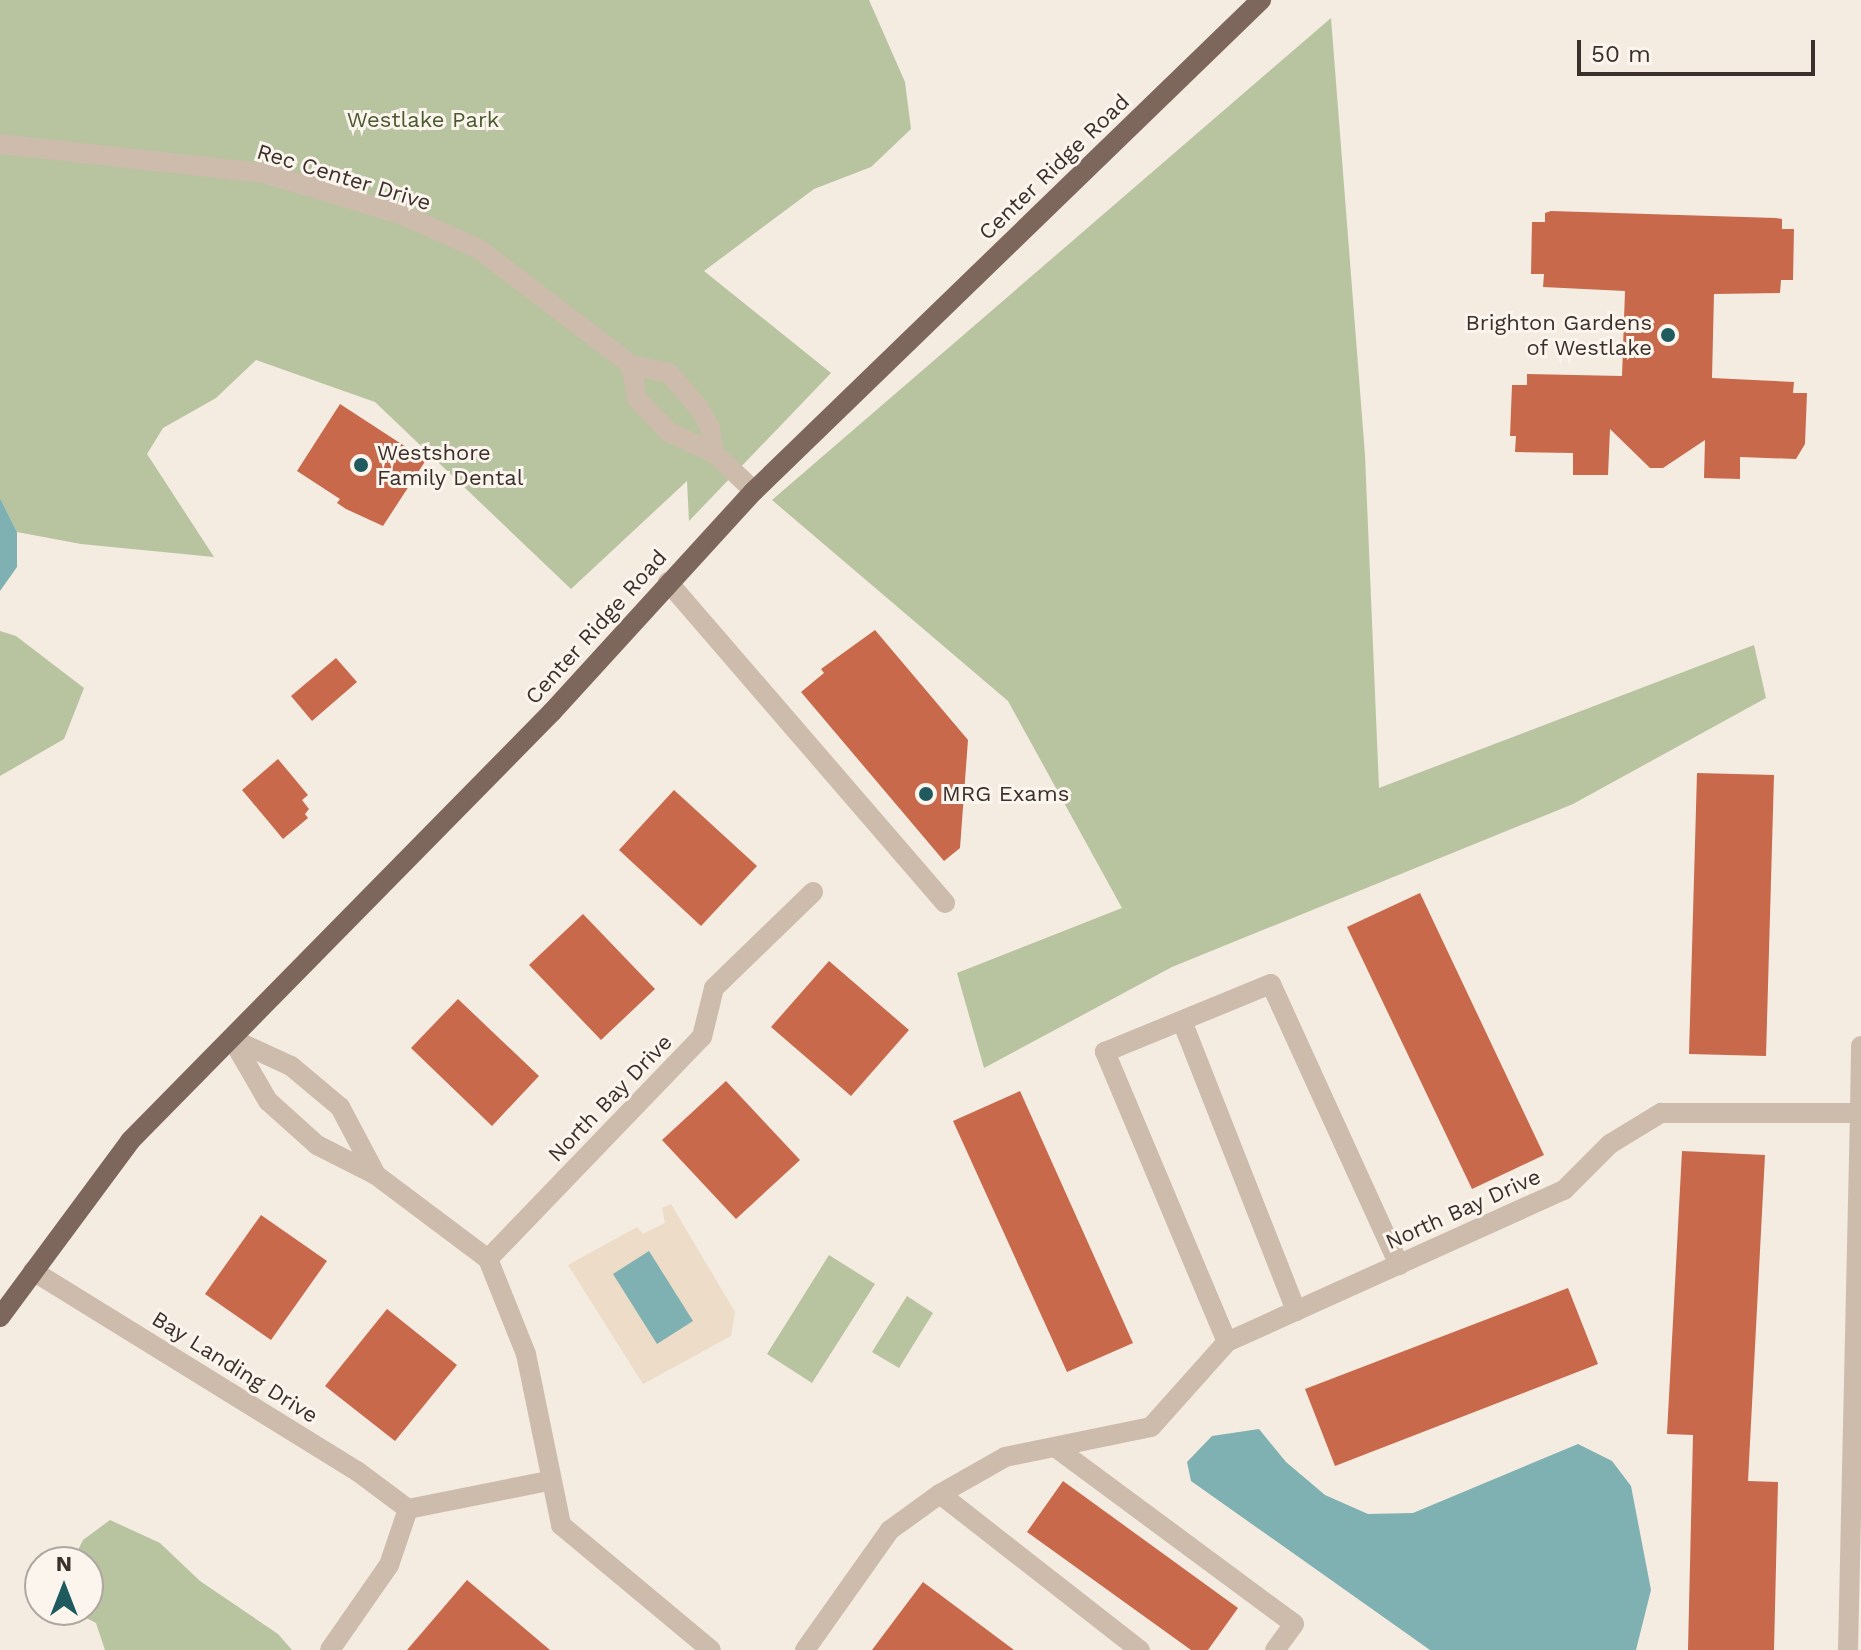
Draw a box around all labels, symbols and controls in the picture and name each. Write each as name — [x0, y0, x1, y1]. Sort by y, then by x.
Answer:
scale bar — [1581, 24, 1819, 74]
text: 50 m — [1591, 40, 1651, 68]
street label: Center Ridge Road — [973, 88, 1135, 246]
park label: Westlake Park — [347, 107, 499, 133]
street label: Rec Center Drive — [254, 138, 434, 216]
place label: Brighton Gardens of Westlake — [1465, 309, 1652, 360]
marker: Brighton Gardens of Westlake — [1659, 326, 1677, 344]
place label: Westshore Family Dental — [377, 439, 524, 490]
marker: Westshore Family Dental — [352, 456, 370, 474]
street label: Center Ridge Road — [519, 544, 673, 710]
place label: MRG Exams — [942, 781, 1069, 807]
marker: MRG Exams — [917, 785, 935, 803]
street label: North Bay Drive — [542, 1029, 678, 1167]
street label: North Bay Drive — [1381, 1163, 1545, 1255]
street label: Bay Landing Drive — [147, 1305, 323, 1429]
north arrow — [24, 1546, 104, 1626]
text: N — [56, 1551, 72, 1576]

